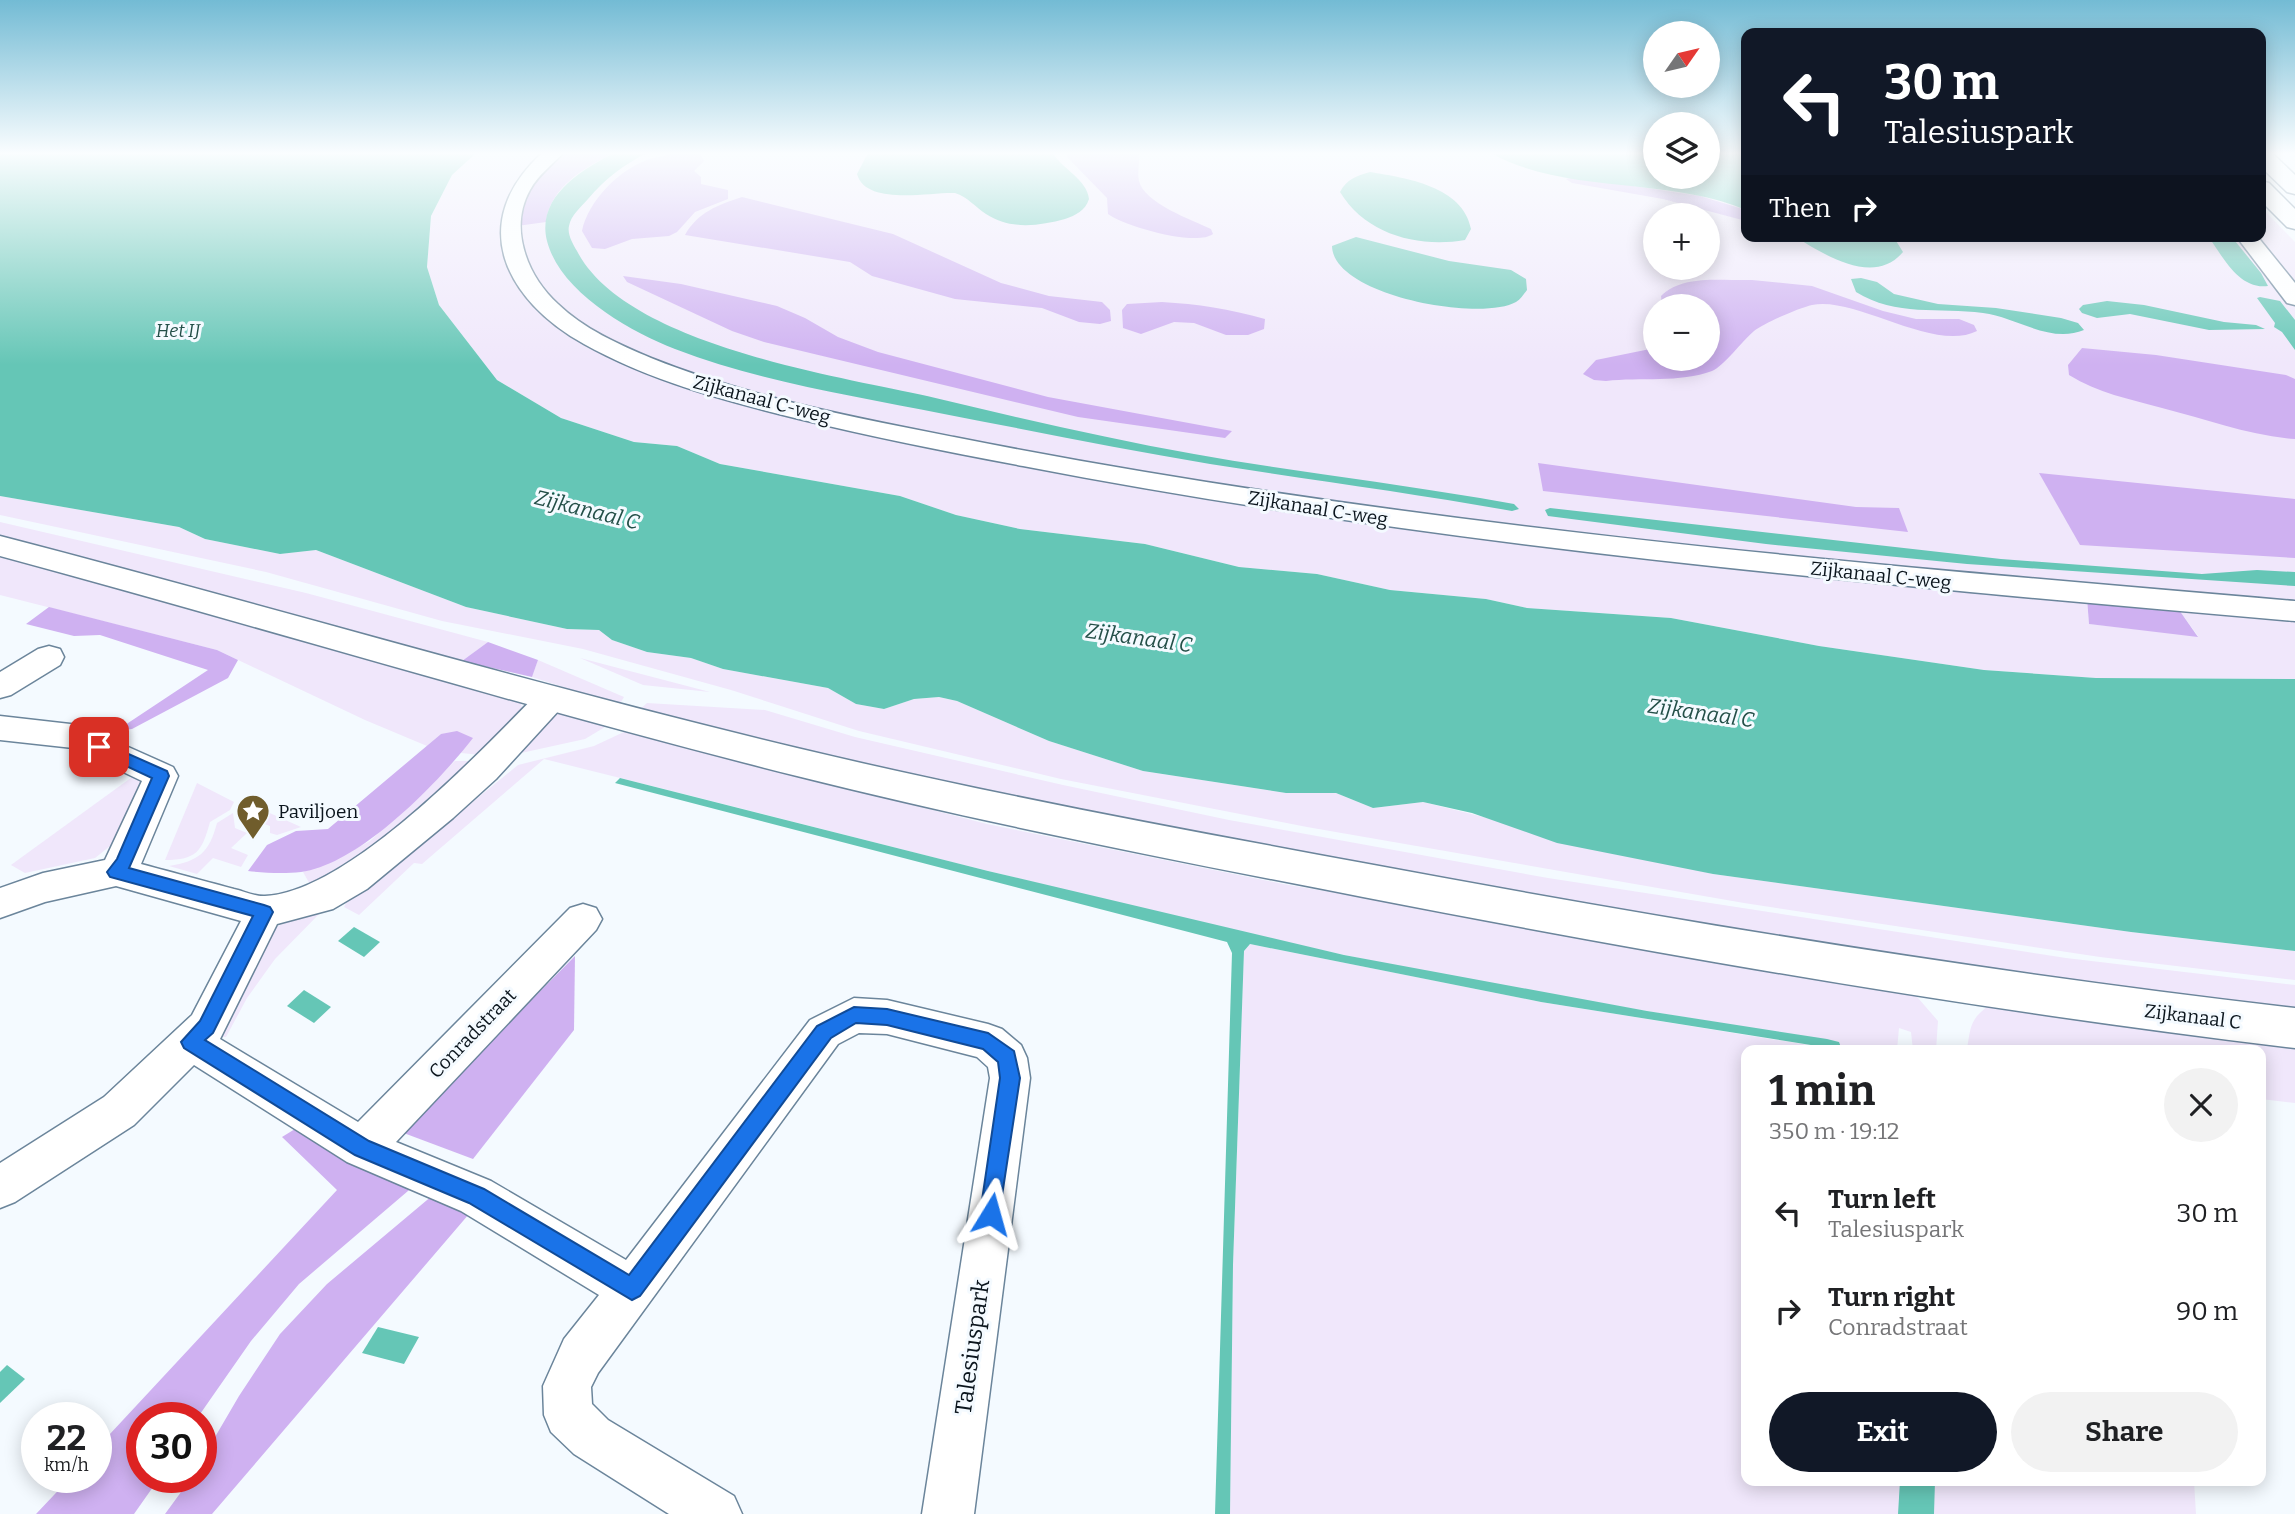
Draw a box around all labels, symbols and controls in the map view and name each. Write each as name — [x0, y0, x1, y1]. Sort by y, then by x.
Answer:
north arrow — [1643, 21, 1720, 98]
map controls — [1643, 21, 1720, 371]
text: 30 m — [1884, 53, 1999, 112]
icon: left — [1769, 56, 1860, 147]
button: layers — [1643, 112, 1720, 189]
text: Talesiuspark — [1884, 113, 2073, 151]
icon: right — [1845, 189, 1883, 227]
text: Then — [1769, 193, 1831, 224]
button: + — [1643, 203, 1720, 280]
button: − — [1643, 294, 1720, 371]
water label: Het IJ — [156, 320, 201, 342]
street label: Zijkanaal C-weg — [691, 370, 833, 429]
water label: Zijkanaal C — [532, 484, 643, 536]
street label: Zijkanaal C-weg — [1246, 486, 1390, 531]
street label: Zijkanaal C-weg — [1809, 557, 1953, 594]
water label: Zijkanaal C — [1084, 618, 1195, 658]
water label: Zijkanaal C — [1646, 693, 1757, 733]
pin — [69, 717, 129, 777]
icon: arrive — [80, 728, 118, 766]
place icon: Paviljoen — [234, 792, 272, 841]
place label: Paviljoen — [278, 800, 358, 823]
street label: Conradstraat — [424, 984, 521, 1083]
street label: Zijkanaal C — [2143, 999, 2243, 1034]
text: 1 min — [1769, 1066, 1875, 1116]
button: close — [2164, 1068, 2238, 1142]
text: 350 m · 19:12 — [1769, 1117, 1899, 1145]
position arrow — [954, 1177, 1028, 1251]
text: Turn left — [1828, 1184, 1936, 1215]
icon: left — [1769, 1194, 1807, 1232]
text: 30 m — [2177, 1198, 2238, 1229]
text: Talesiuspark — [1828, 1215, 1964, 1243]
street label: Talesiuspark — [949, 1278, 995, 1416]
text: Turn right — [1828, 1282, 1955, 1313]
icon: right — [1769, 1292, 1807, 1330]
text: 90 m — [2176, 1296, 2238, 1327]
text: Conradstraat — [1828, 1313, 1968, 1341]
button: Exit — [1769, 1392, 1997, 1472]
button: Share — [2011, 1392, 2238, 1472]
speed limit sign: 30 — [126, 1402, 217, 1493]
text: 22 — [47, 1417, 86, 1459]
text: km/h — [44, 1454, 89, 1476]

